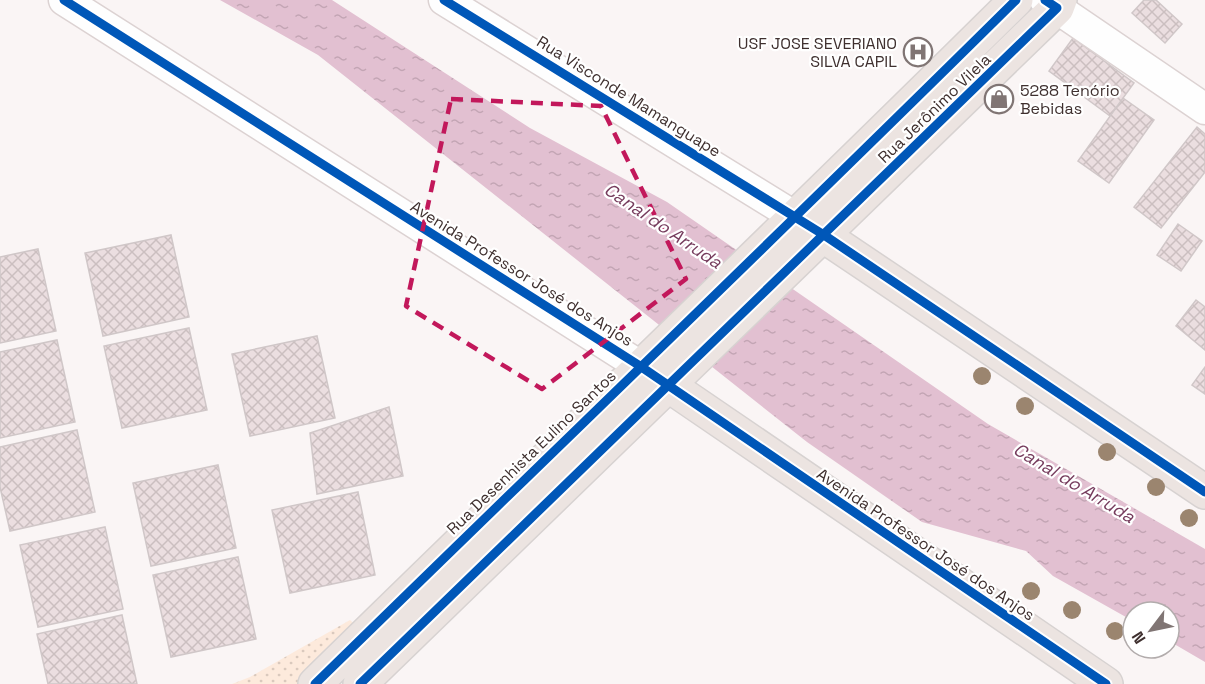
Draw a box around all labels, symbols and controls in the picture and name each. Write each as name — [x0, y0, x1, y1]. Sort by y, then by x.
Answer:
street label: Rua Visconde Mamanguape — [533, 31, 725, 162]
place label: USF JOSE SEVERIANO SILVA CAPIL — [738, 33, 897, 72]
hospital icon: USF JOSE SEVERIANO SILVA CAPIL — [902, 36, 934, 68]
street label: Rua Jerônimo Vilela — [873, 49, 995, 168]
place label: 5288 Tenório Bebidas — [1020, 80, 1120, 119]
shop icon: 5288 Tenório Bebidas — [983, 83, 1015, 115]
water label: Canal do Arruda — [600, 178, 727, 274]
street label: Avenida Professor José dos Anjos — [407, 196, 637, 351]
street label: Rua Desenhista Eulino Santos — [442, 366, 621, 539]
water label: Canal do Arruda — [1009, 437, 1140, 528]
street label: Avenida Professor José dos Anjos — [813, 463, 1039, 625]
north arrow — [1121, 600, 1181, 660]
text: N — [1127, 628, 1150, 648]

